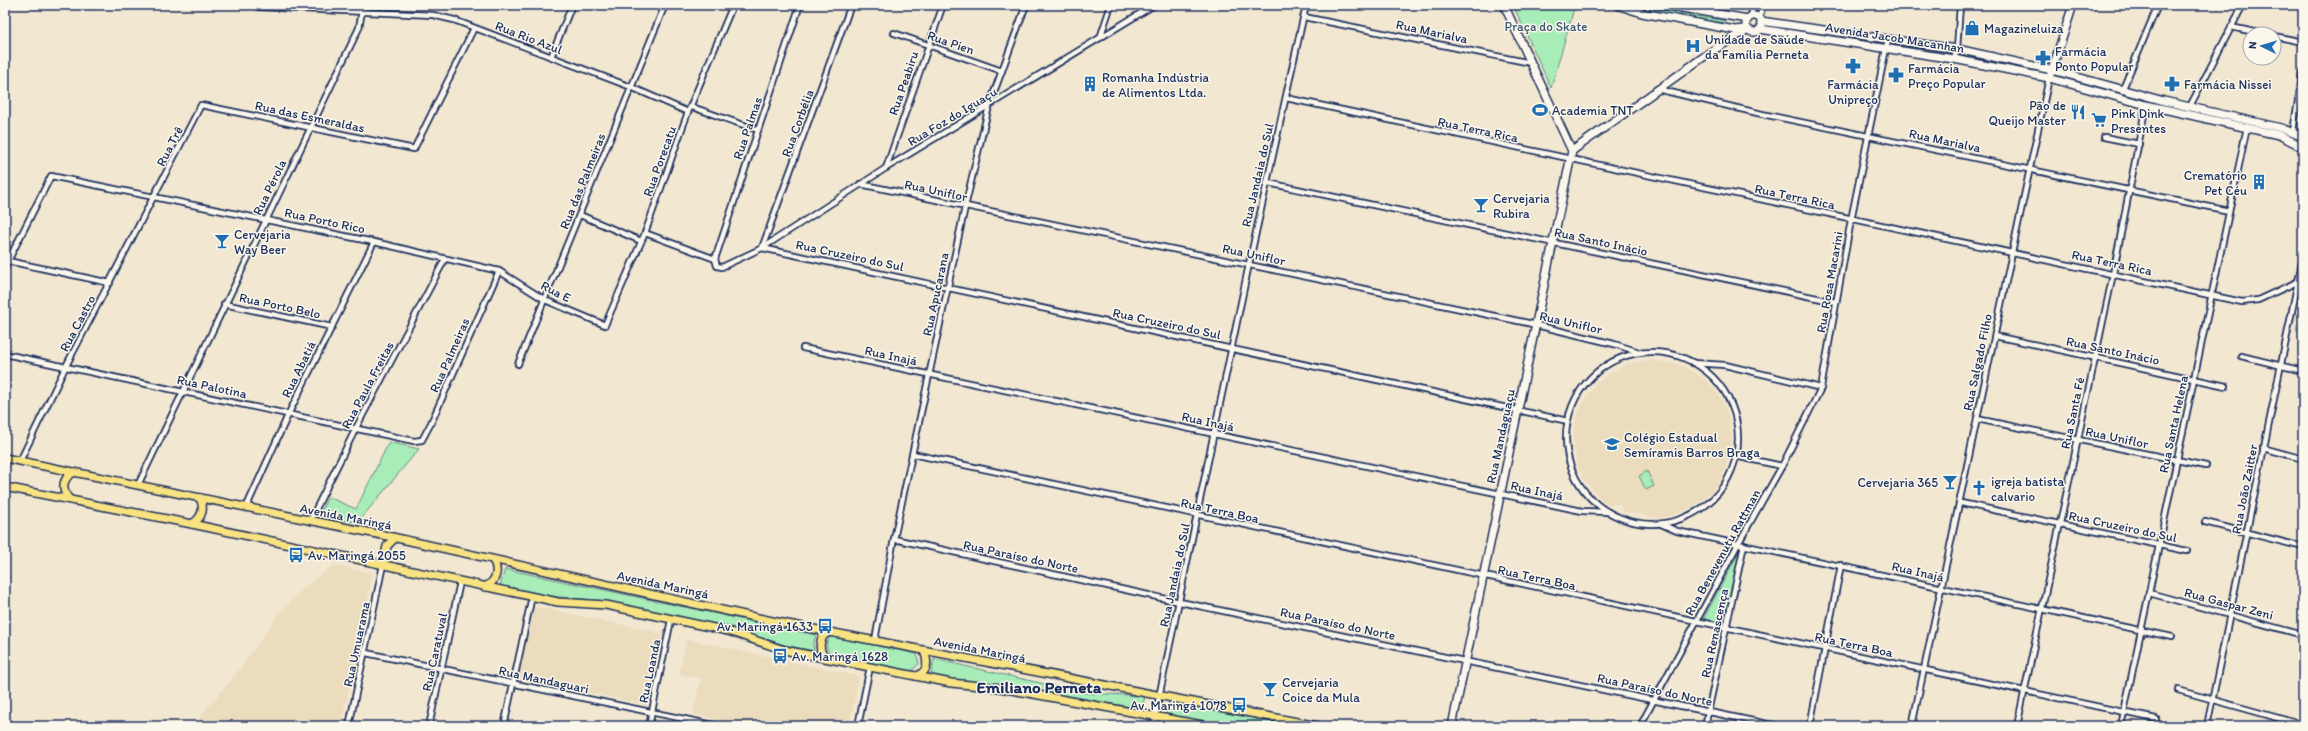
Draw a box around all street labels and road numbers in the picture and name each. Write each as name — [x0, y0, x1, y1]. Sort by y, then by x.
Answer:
street label: Rua Marialva — [1395, 17, 1469, 46]
street label: Rua Rio Azul — [493, 18, 565, 57]
street label: Avenida Jacob Macanhan — [1824, 19, 1966, 56]
street label: Rua Pien — [925, 27, 977, 58]
street label: Rua Peabiru — [885, 49, 921, 117]
street label: Rua Foz do Iguaçu — [905, 84, 1000, 149]
street label: Rua Corbélia — [778, 87, 817, 159]
street label: Rua Palmas — [730, 95, 765, 161]
street label: Rua das Esmeraldas — [254, 98, 366, 135]
street label: Rua Terra Rica — [1436, 114, 1520, 145]
street label: Rua Jandaia do Sul — [1238, 122, 1277, 228]
street label: Rua Trê — [153, 124, 186, 169]
street label: Rua Porecatu — [640, 124, 679, 199]
street label: Rua Marialva — [1908, 126, 1982, 155]
street label: Rua das Palmeiras — [556, 131, 609, 231]
street label: Rua Pérola — [250, 157, 289, 218]
street label: Rua Uniflor — [903, 176, 970, 205]
street label: Rua Terra Rica — [1753, 181, 1837, 212]
street label: Rua Porto Rico — [283, 205, 367, 236]
street label: Rua Santo Inácio — [1553, 224, 1649, 259]
street label: Rua Rosa Macarini — [1813, 230, 1846, 334]
street label: Rua Cruzeiro do Sul — [794, 237, 906, 274]
street label: Rua Uniflor — [1221, 240, 1288, 269]
street label: Rua Terra Rica — [2070, 247, 2154, 278]
street label: Rua Apucarana — [919, 251, 952, 337]
street label: Rua E — [538, 278, 573, 305]
street label: Rua Porto Belo — [238, 290, 322, 322]
street label: Rua Castro — [56, 292, 99, 354]
street label: Rua Cruzeiro do Sul — [1111, 305, 1223, 342]
street label: Rua Uniflor — [1538, 308, 1605, 337]
street label: Rua Salgado Filho — [1960, 312, 1995, 412]
street label: Rua Palmeiras — [426, 315, 473, 395]
street label: Rua Santo Inácio — [2065, 333, 2161, 368]
street label: Rua Abatiá — [278, 338, 319, 400]
street label: Rua Paula Freitas — [338, 339, 397, 432]
street label: Rua Inajá — [863, 343, 919, 368]
street label: Rua Palotina — [176, 372, 249, 401]
street label: Rua Santa Helena — [2156, 374, 2191, 474]
street label: Rua Santa Fé — [2058, 376, 2087, 450]
street label: Rua Mandaguaçu — [1483, 387, 1518, 485]
street label: Rua Inajá — [1180, 409, 1236, 434]
street label: Rua Uniflor — [2084, 423, 2151, 452]
street label: Rua João Zaitter — [2228, 442, 2261, 535]
street label: Rua Inajá — [1509, 478, 1565, 503]
street label: Rua Benevenutu Rattman — [1681, 486, 1764, 618]
street label: Rua Terra Boa — [1179, 495, 1261, 526]
street label: Avenida Maringá — [299, 500, 393, 533]
street label: Rua Cruzeiro do Sul — [2067, 508, 2179, 545]
street label: Rua Jandaia do Sul — [1156, 521, 1193, 628]
street label: Rua Paraíso do Norte — [962, 537, 1080, 576]
street label: Rua Inajá — [1890, 558, 1946, 585]
street label: Rua Terra Boa — [1496, 562, 1578, 593]
street label: Avenida Maringá — [616, 567, 710, 602]
street label: Rua Gaspar Zeni — [2183, 584, 2275, 623]
street label: Rua Renascença — [1698, 587, 1731, 679]
street label: Rua Umuarama — [340, 600, 373, 688]
street label: Rua Paraíso do Norte — [1279, 604, 1397, 643]
street label: Rua Caratuval — [419, 611, 450, 693]
street label: Rua Terra Boa — [1813, 629, 1895, 660]
street label: Avenida Maringá — [933, 633, 1027, 666]
street label: Rua Loanda — [635, 637, 664, 704]
street label: Rua Mandaguari — [497, 663, 590, 696]
street label: Rua Paraíso do Norte — [1596, 670, 1714, 709]

